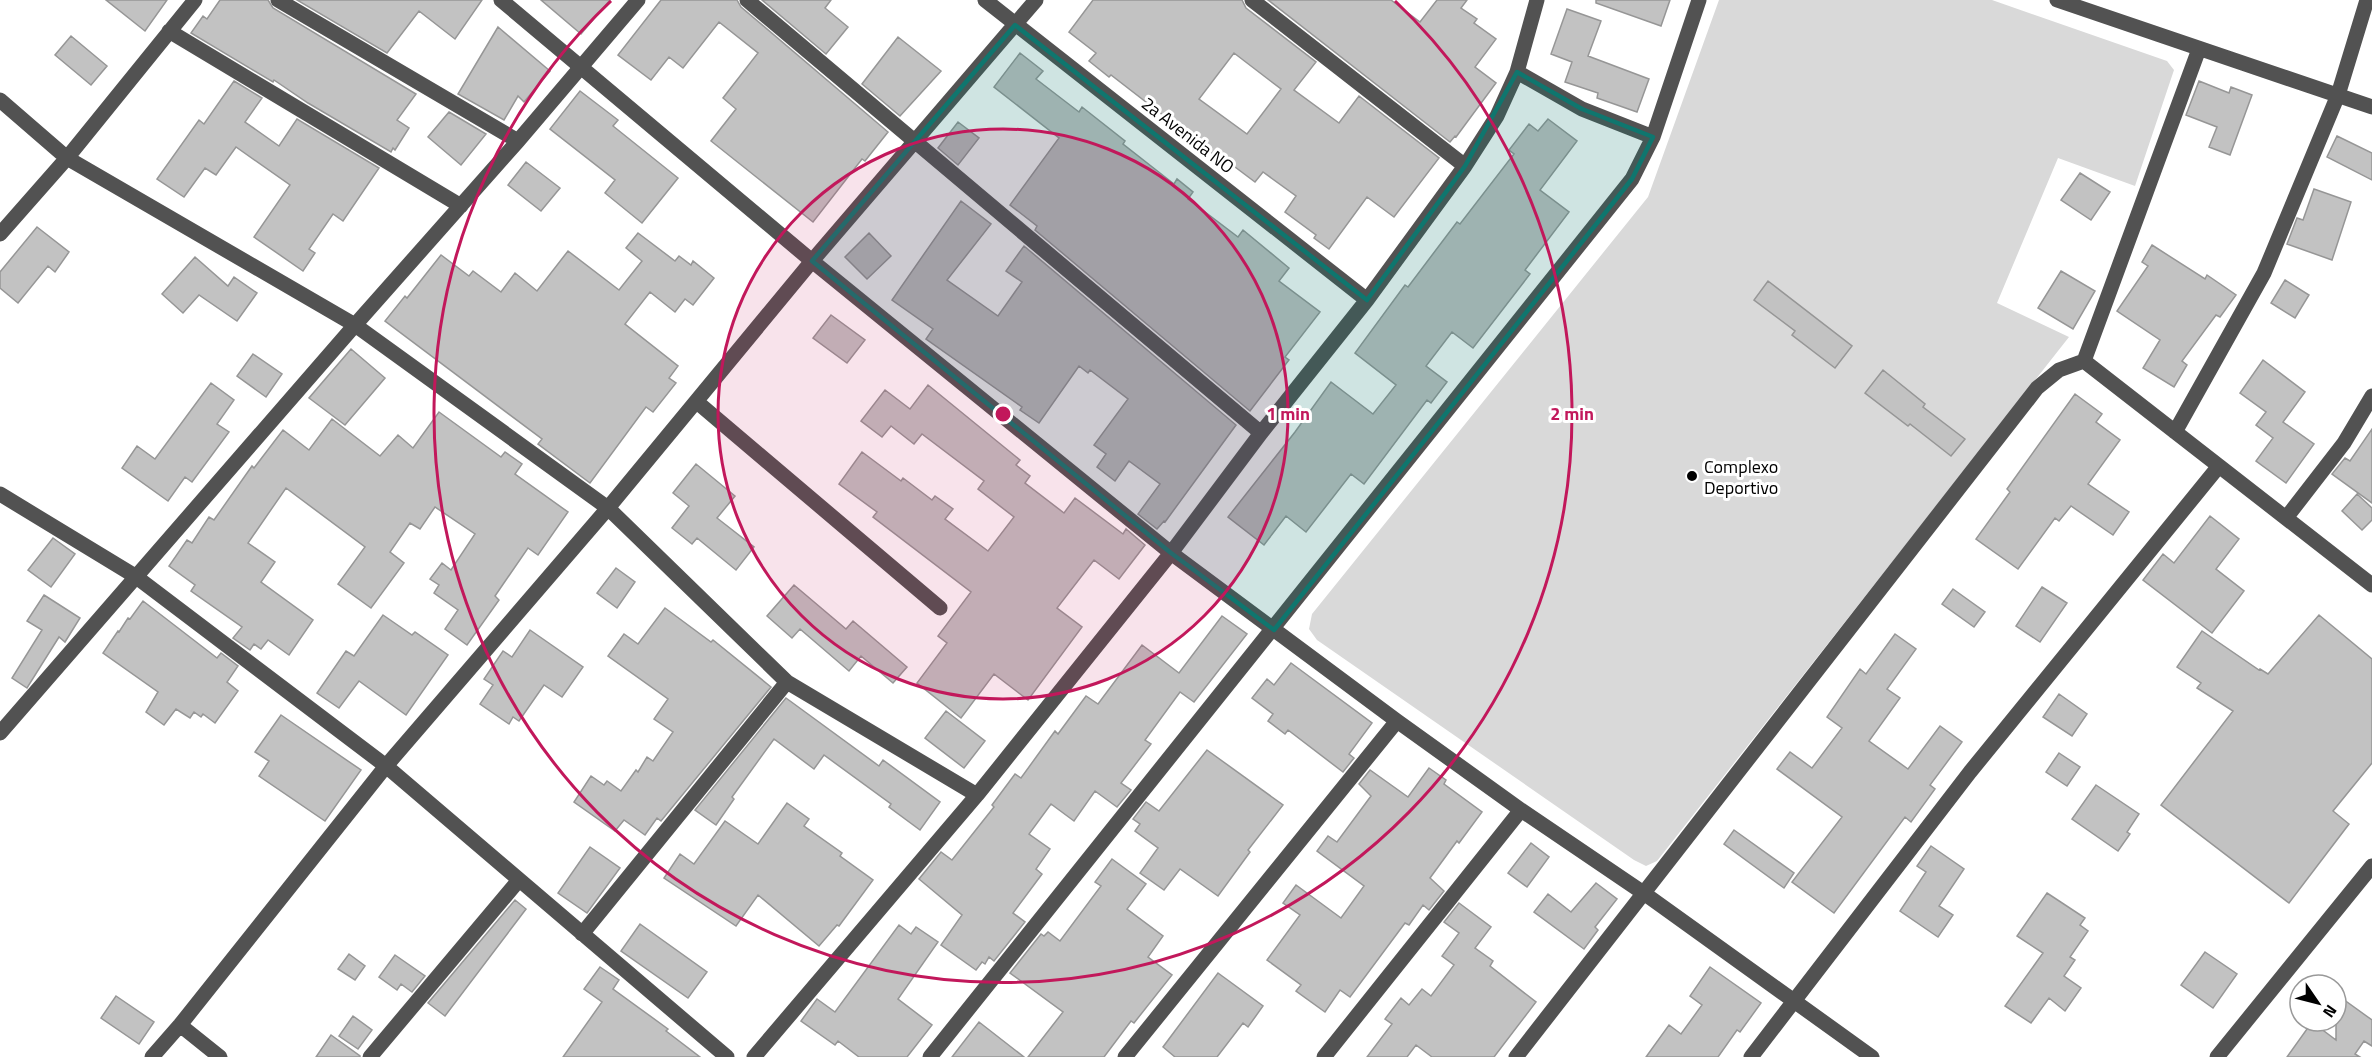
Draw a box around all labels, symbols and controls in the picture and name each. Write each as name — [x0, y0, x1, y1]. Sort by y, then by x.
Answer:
street label: 2a Avenida NO — [1136, 90, 1240, 180]
text: 1 min — [1266, 400, 1310, 427]
text: 2 min — [1550, 400, 1594, 427]
centre of rings — [993, 404, 1013, 424]
place label: Complexo Deportivo — [1704, 453, 1778, 501]
marker: Complexo Deportivo — [1685, 469, 1699, 483]
north arrow — [2288, 973, 2348, 1033]
text: N — [2317, 1000, 2343, 1023]

